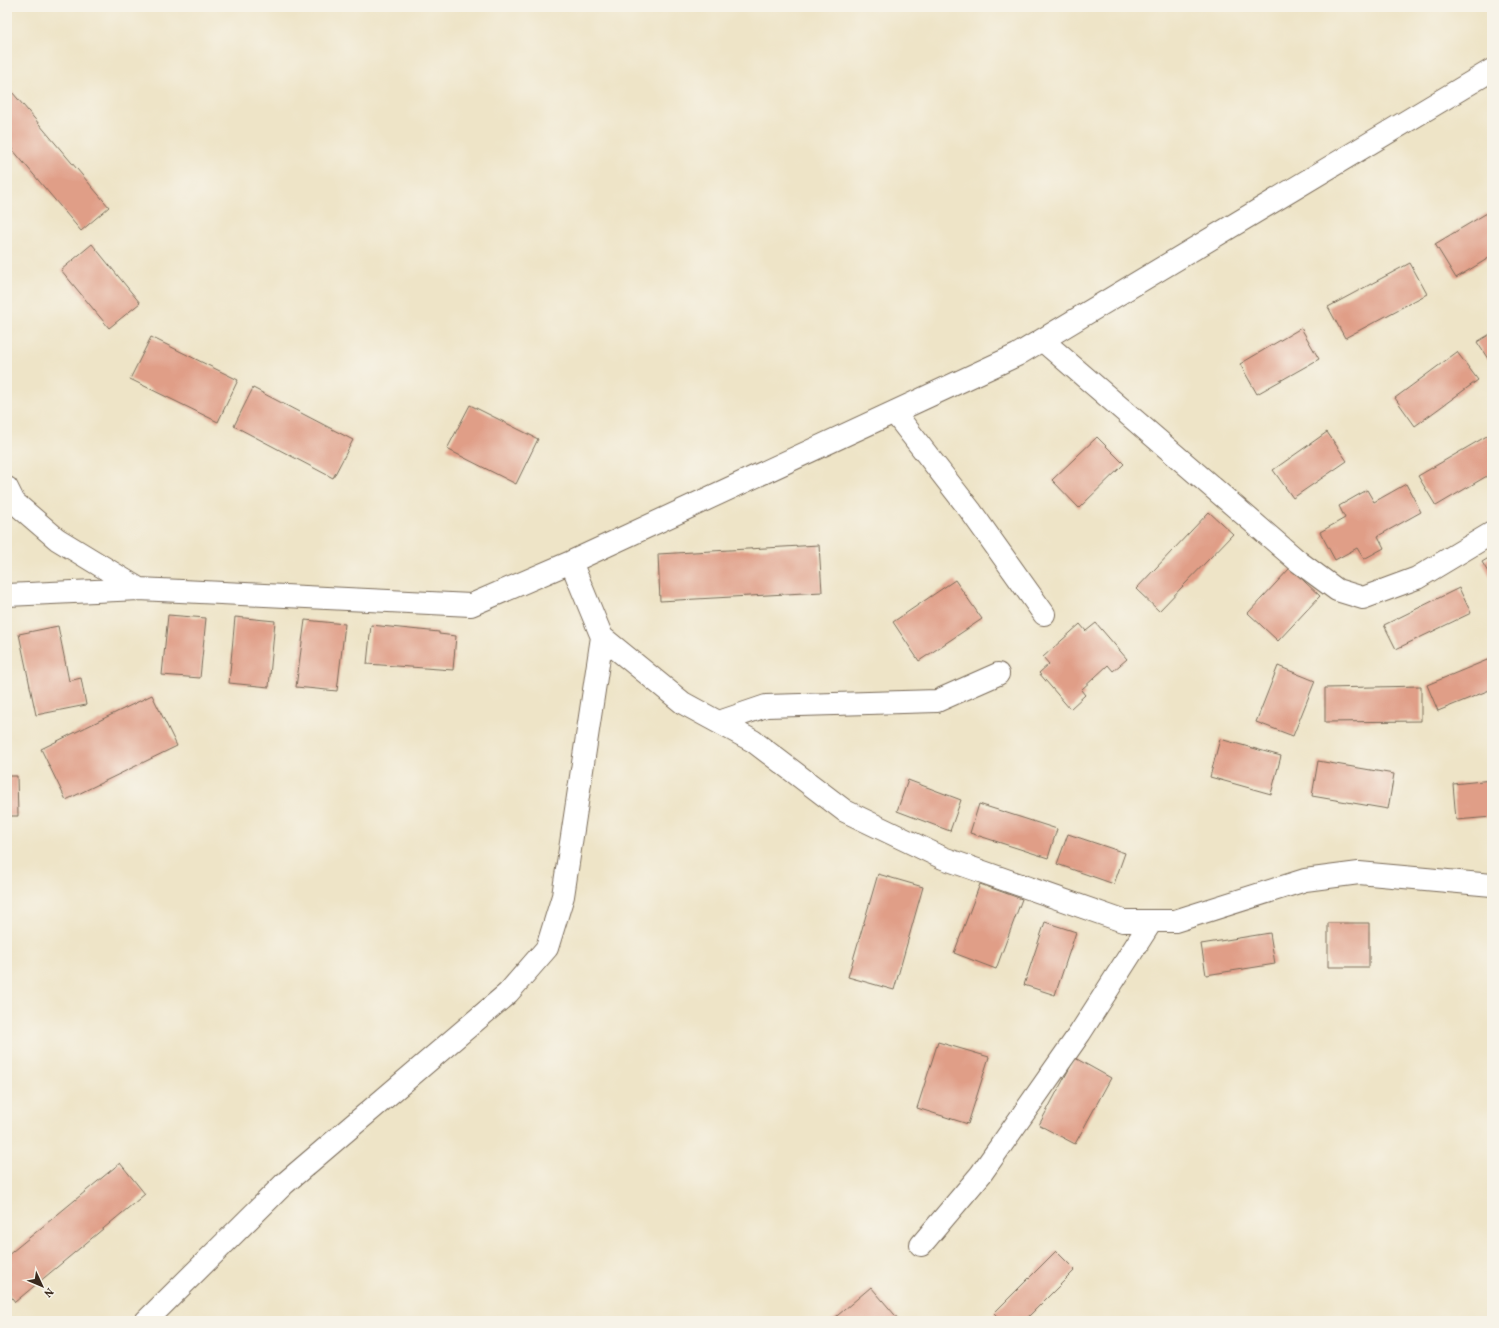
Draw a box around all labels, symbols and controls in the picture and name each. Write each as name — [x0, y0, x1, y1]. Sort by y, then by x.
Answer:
north arrow — [22, 1266, 62, 1306]
text: N — [40, 1284, 56, 1300]

